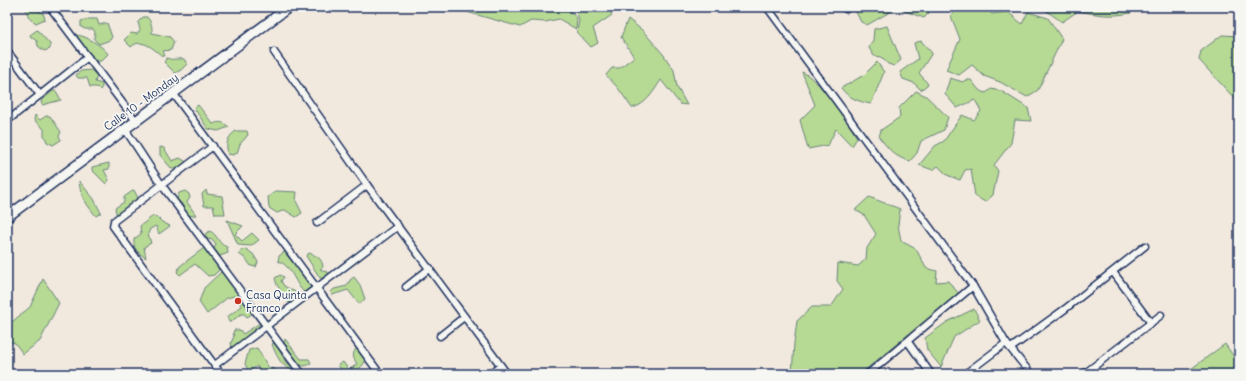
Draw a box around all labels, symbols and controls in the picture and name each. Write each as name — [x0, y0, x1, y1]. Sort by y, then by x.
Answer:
street label: Calle 10 - Monday — [101, 70, 181, 134]
place label: Casa Quinta Franco — [246, 288, 307, 315]
marker: Casa Quinta Franco — [233, 296, 243, 306]

